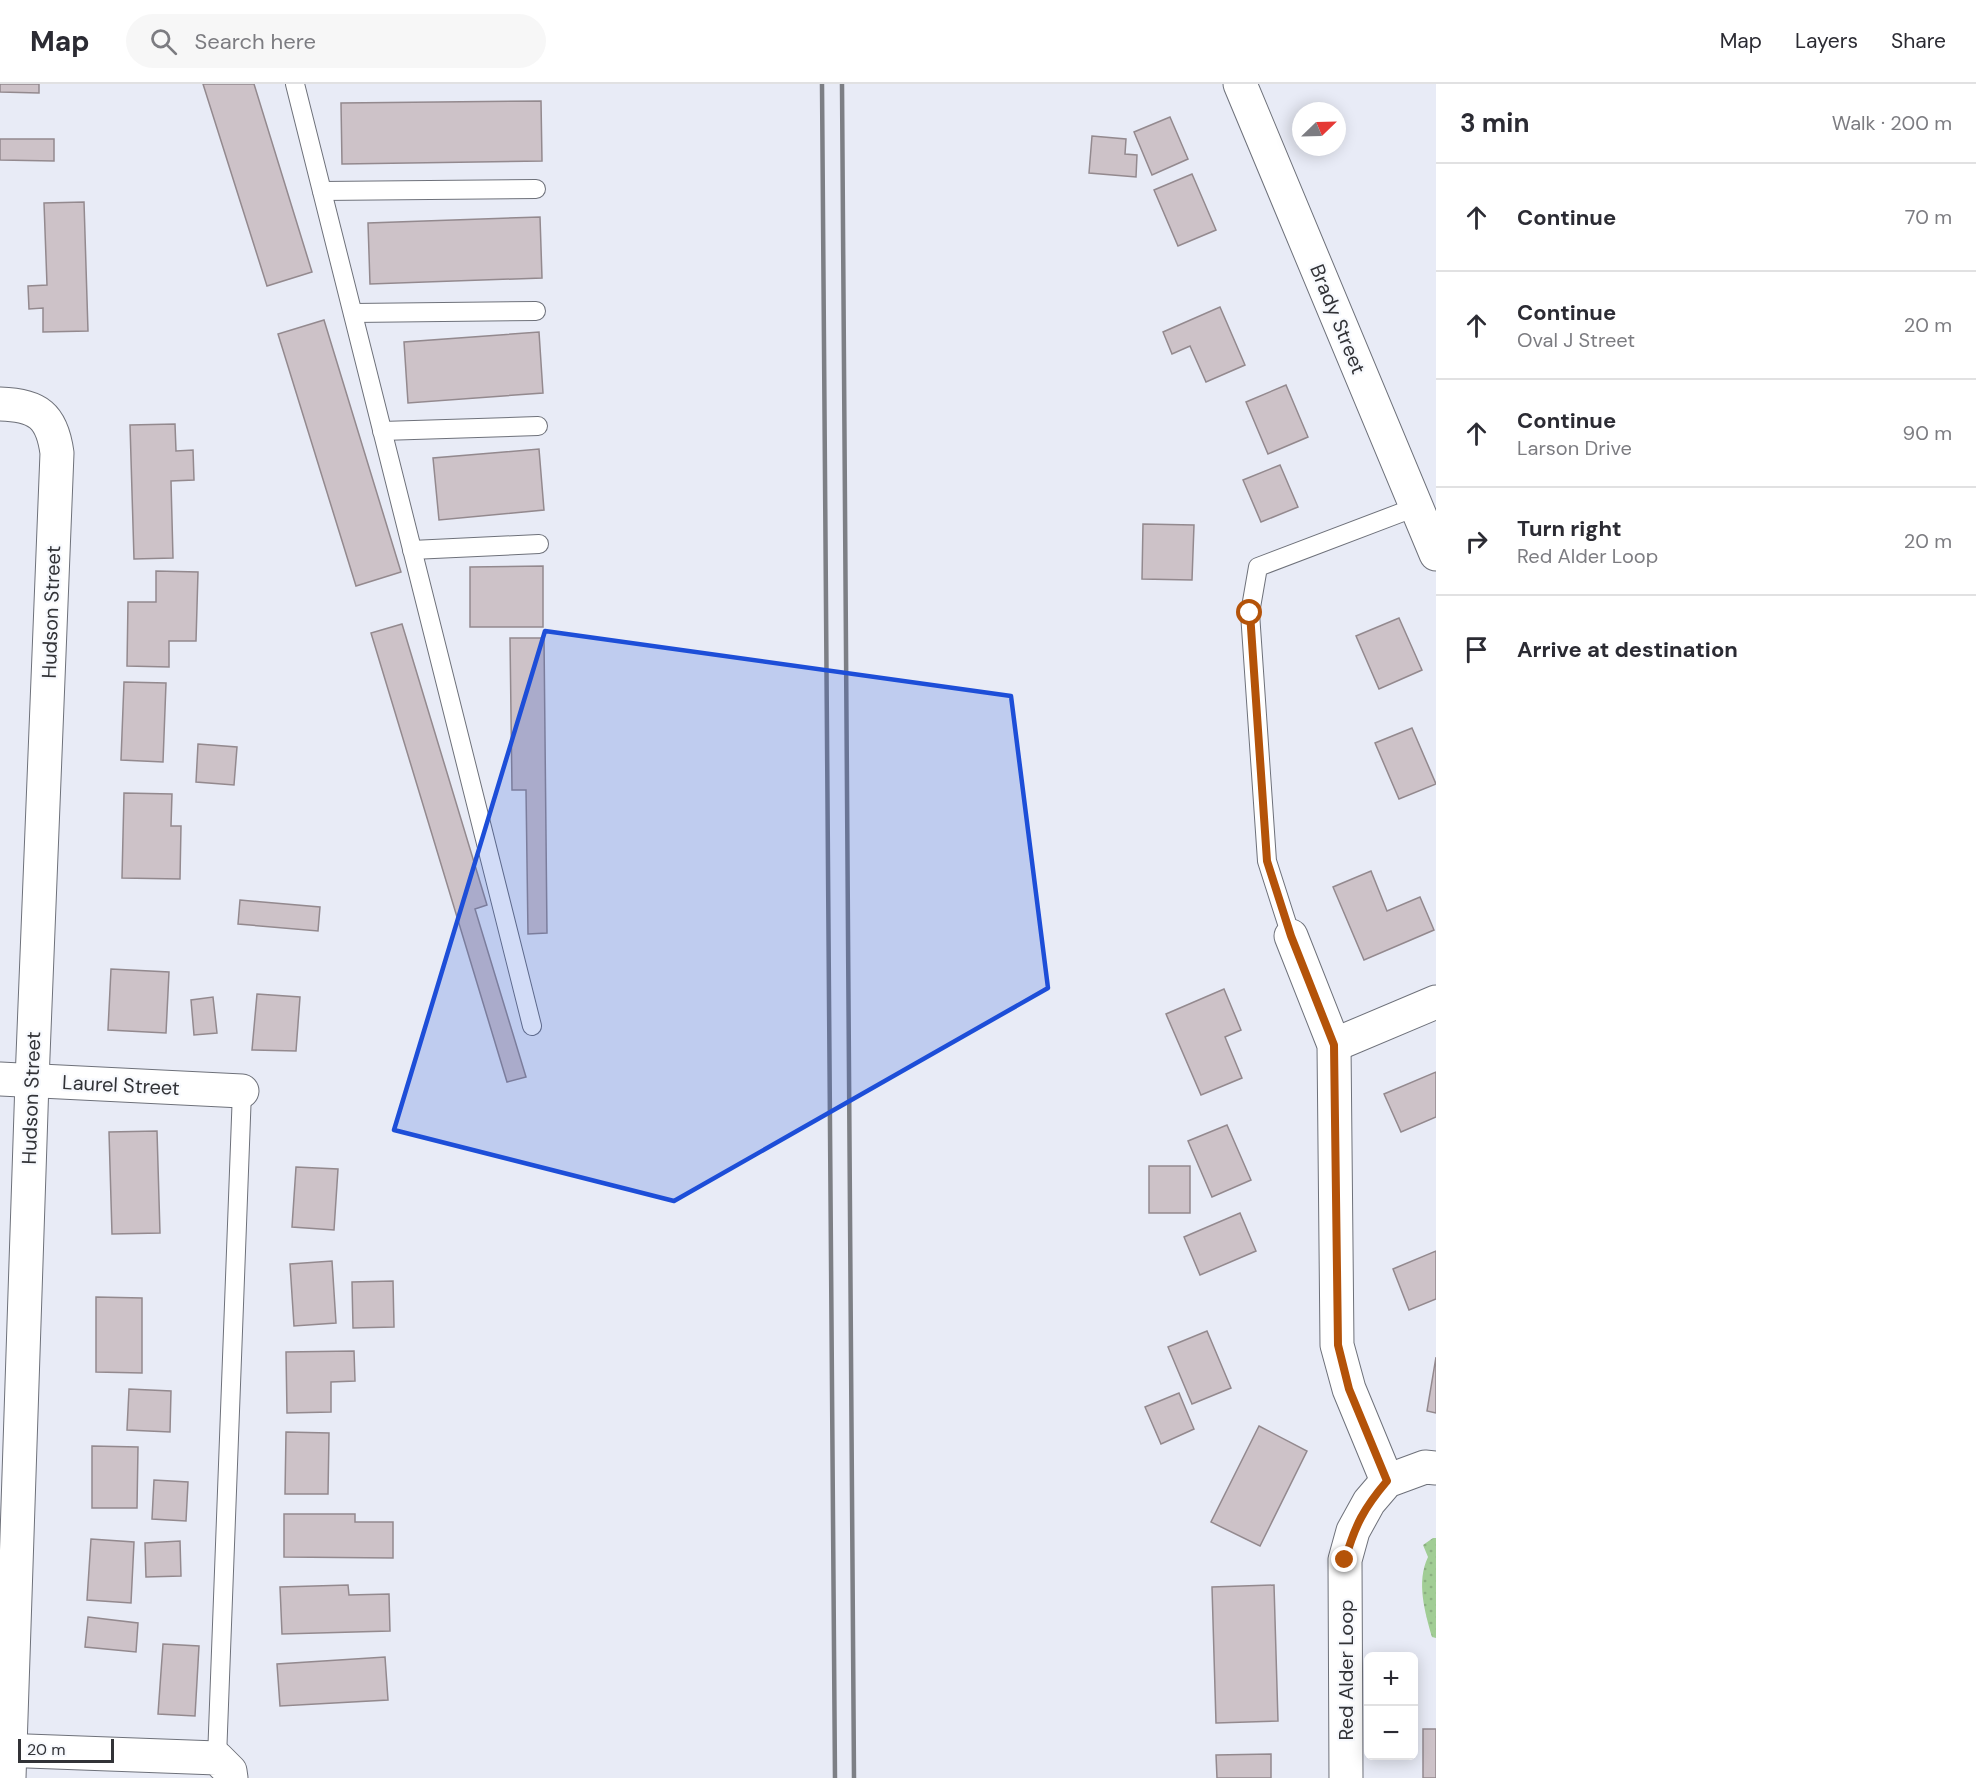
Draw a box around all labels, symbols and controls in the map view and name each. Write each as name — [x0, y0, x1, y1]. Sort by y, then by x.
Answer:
search box — [126, 14, 546, 68]
text: Map — [30, 23, 90, 60]
icon: search — [147, 25, 180, 58]
text: Search here — [195, 27, 316, 56]
text: Map — [1720, 27, 1762, 55]
text: Layers — [1795, 27, 1858, 55]
text: Share — [1891, 27, 1946, 55]
north arrow — [1292, 102, 1346, 156]
text: 3 min — [1460, 106, 1529, 140]
text: Walk · 200 m — [1832, 110, 1952, 136]
icon: ahead — [1460, 201, 1493, 234]
text: Continue — [1517, 203, 1616, 232]
text: 70 m — [1905, 204, 1952, 230]
street label: Brady Street — [1304, 260, 1372, 378]
text: Continue — [1517, 298, 1616, 327]
icon: ahead — [1460, 309, 1493, 342]
text: 20 m — [1904, 312, 1952, 338]
text: Oval J Street — [1517, 327, 1635, 353]
text: Continue — [1517, 406, 1616, 435]
icon: ahead — [1460, 417, 1493, 450]
text: 90 m — [1903, 420, 1952, 446]
text: Larson Drive — [1517, 435, 1632, 461]
text: Turn right — [1517, 514, 1622, 543]
icon: right — [1460, 525, 1493, 558]
text: 20 m — [1904, 528, 1952, 554]
text: Red Alder Loop — [1517, 543, 1658, 569]
street label: Hudson Street — [36, 545, 66, 679]
route start — [1236, 599, 1262, 625]
icon: arrive — [1460, 633, 1493, 666]
text: Arrive at destination — [1517, 635, 1738, 664]
street label: Hudson Street — [16, 1031, 46, 1165]
street label: Laurel Street — [62, 1069, 181, 1101]
route end — [1331, 1546, 1357, 1572]
street label: Red Alder Loop — [1333, 1599, 1359, 1741]
map controls — [1364, 1652, 1418, 1760]
button: + — [1364, 1652, 1418, 1706]
button: − — [1364, 1706, 1418, 1760]
scale bar — [18, 1736, 114, 1764]
text: 20 m — [27, 1739, 66, 1760]

